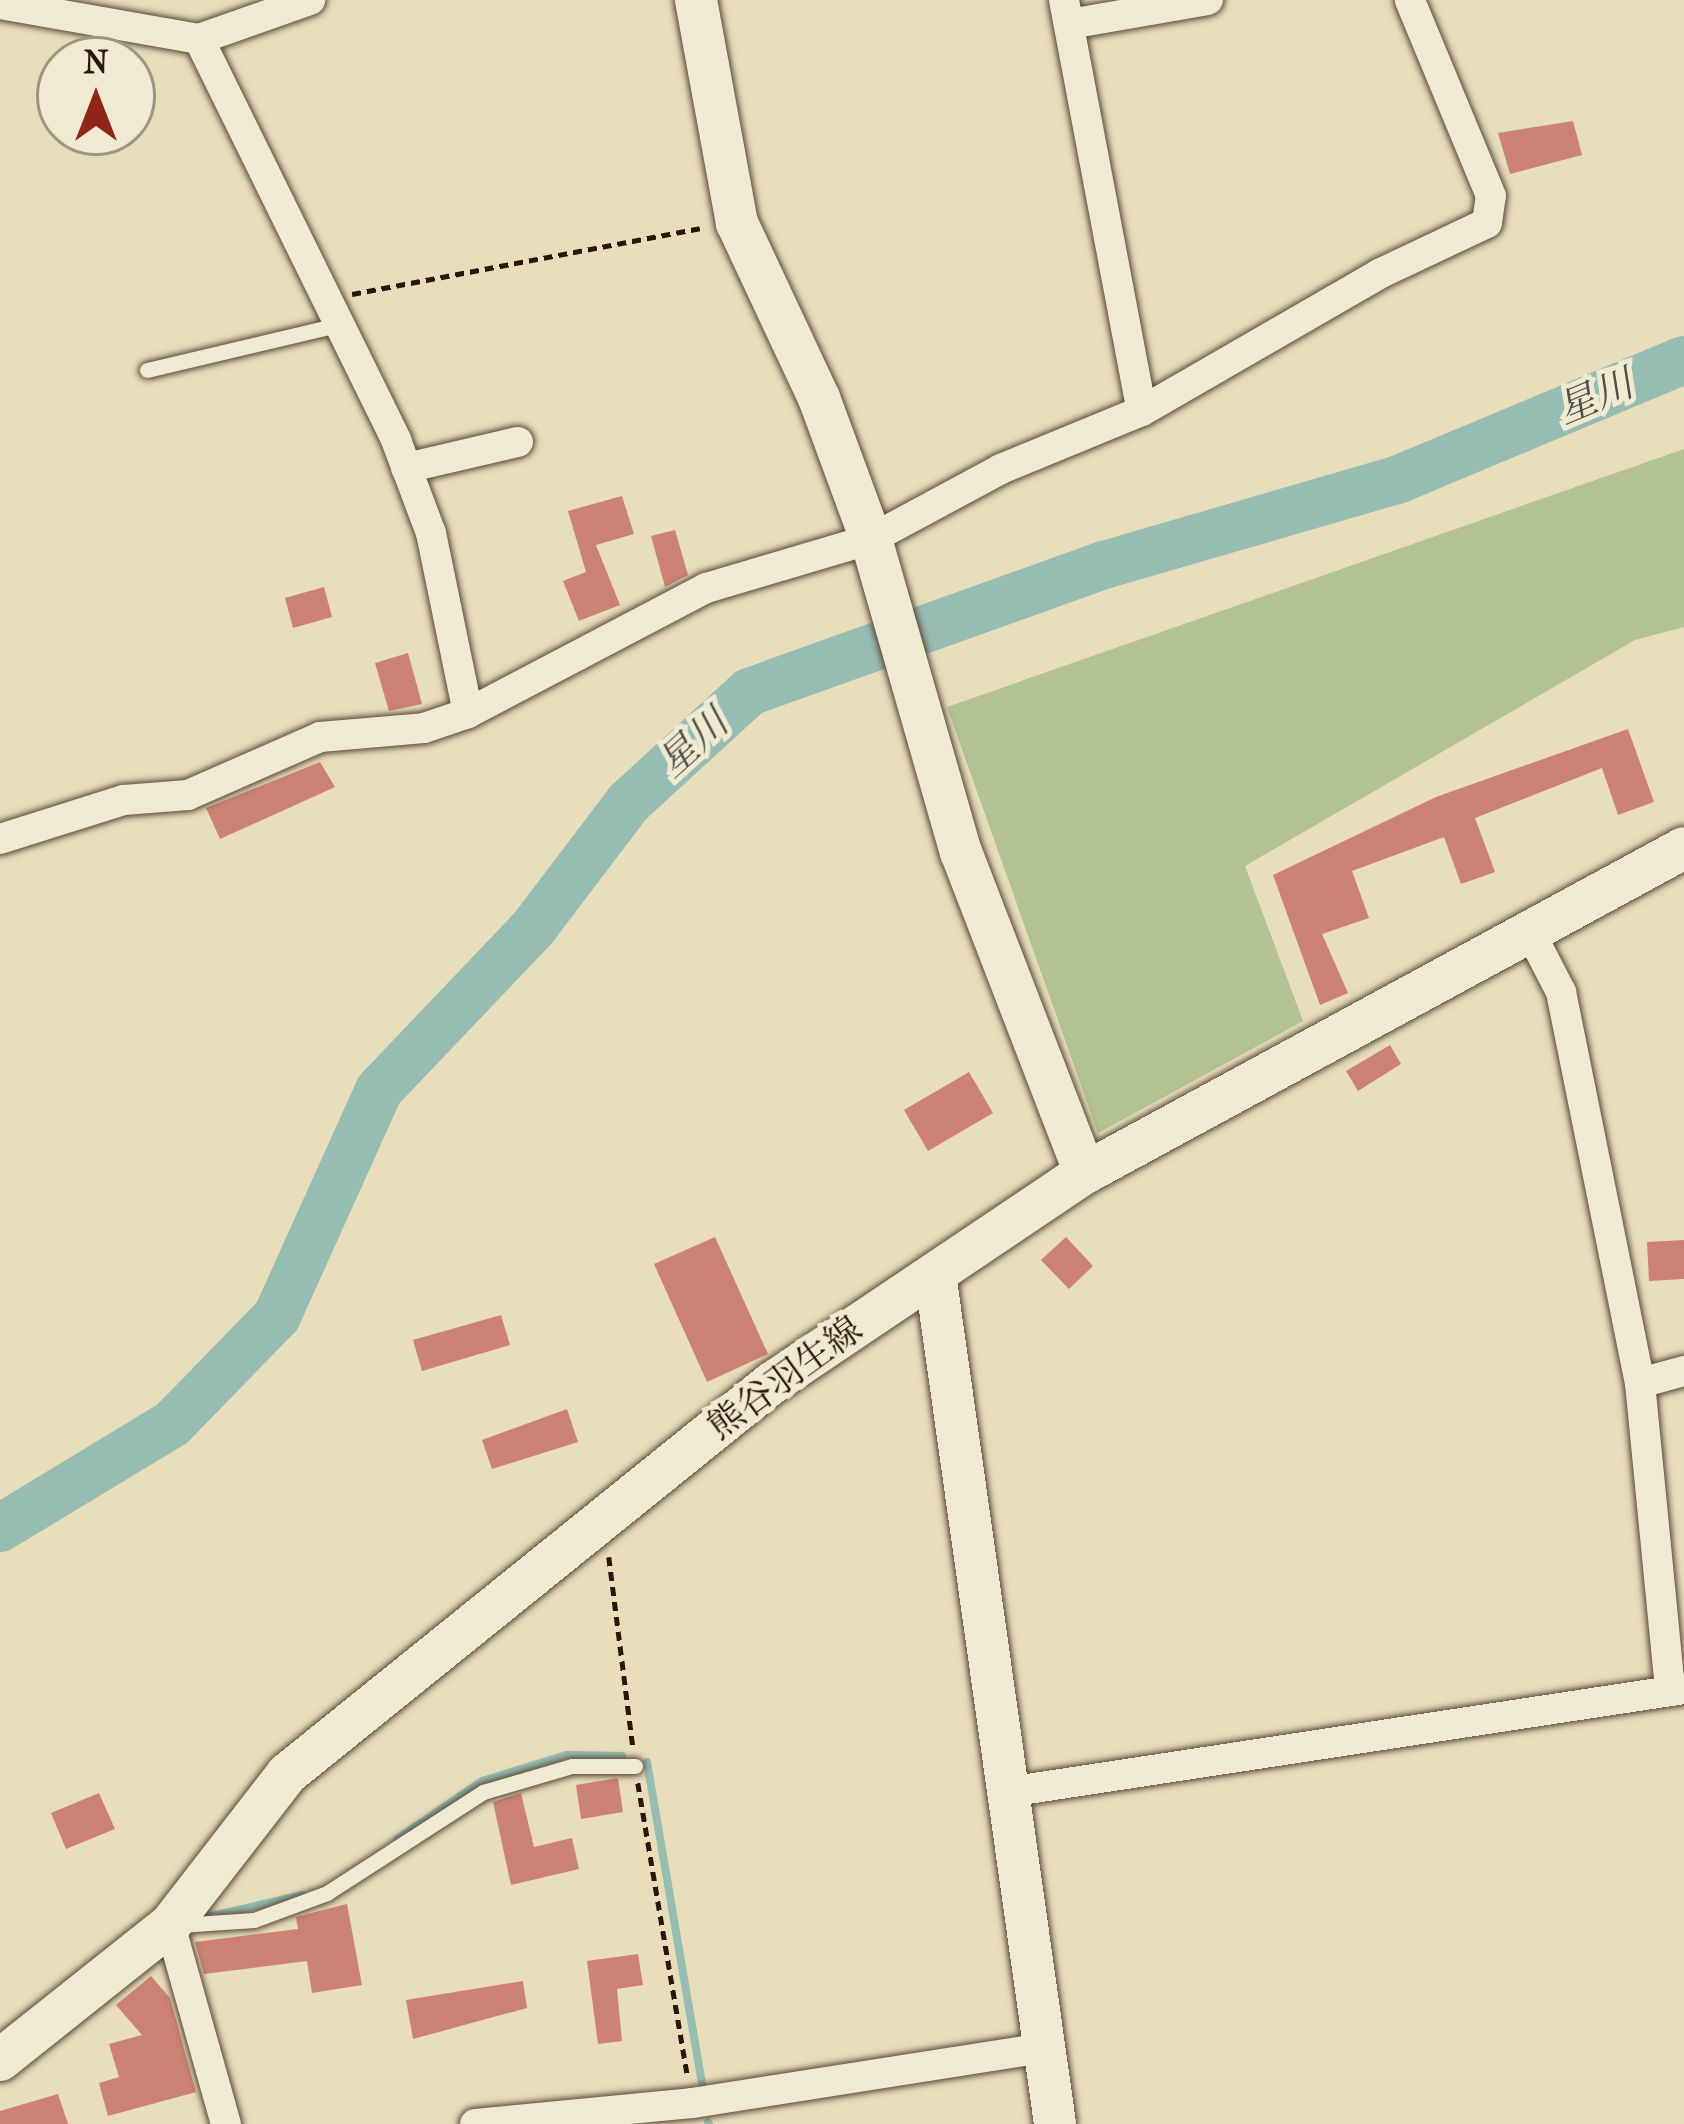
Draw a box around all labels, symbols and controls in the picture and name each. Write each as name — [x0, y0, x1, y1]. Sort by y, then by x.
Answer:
north arrow — [36, 36, 156, 156]
text: N — [83, 43, 109, 82]
water label: 星川 — [1550, 360, 1640, 434]
water label: 星川 — [648, 700, 738, 786]
street label: 熊谷羽生線 — [699, 1308, 871, 1448]

